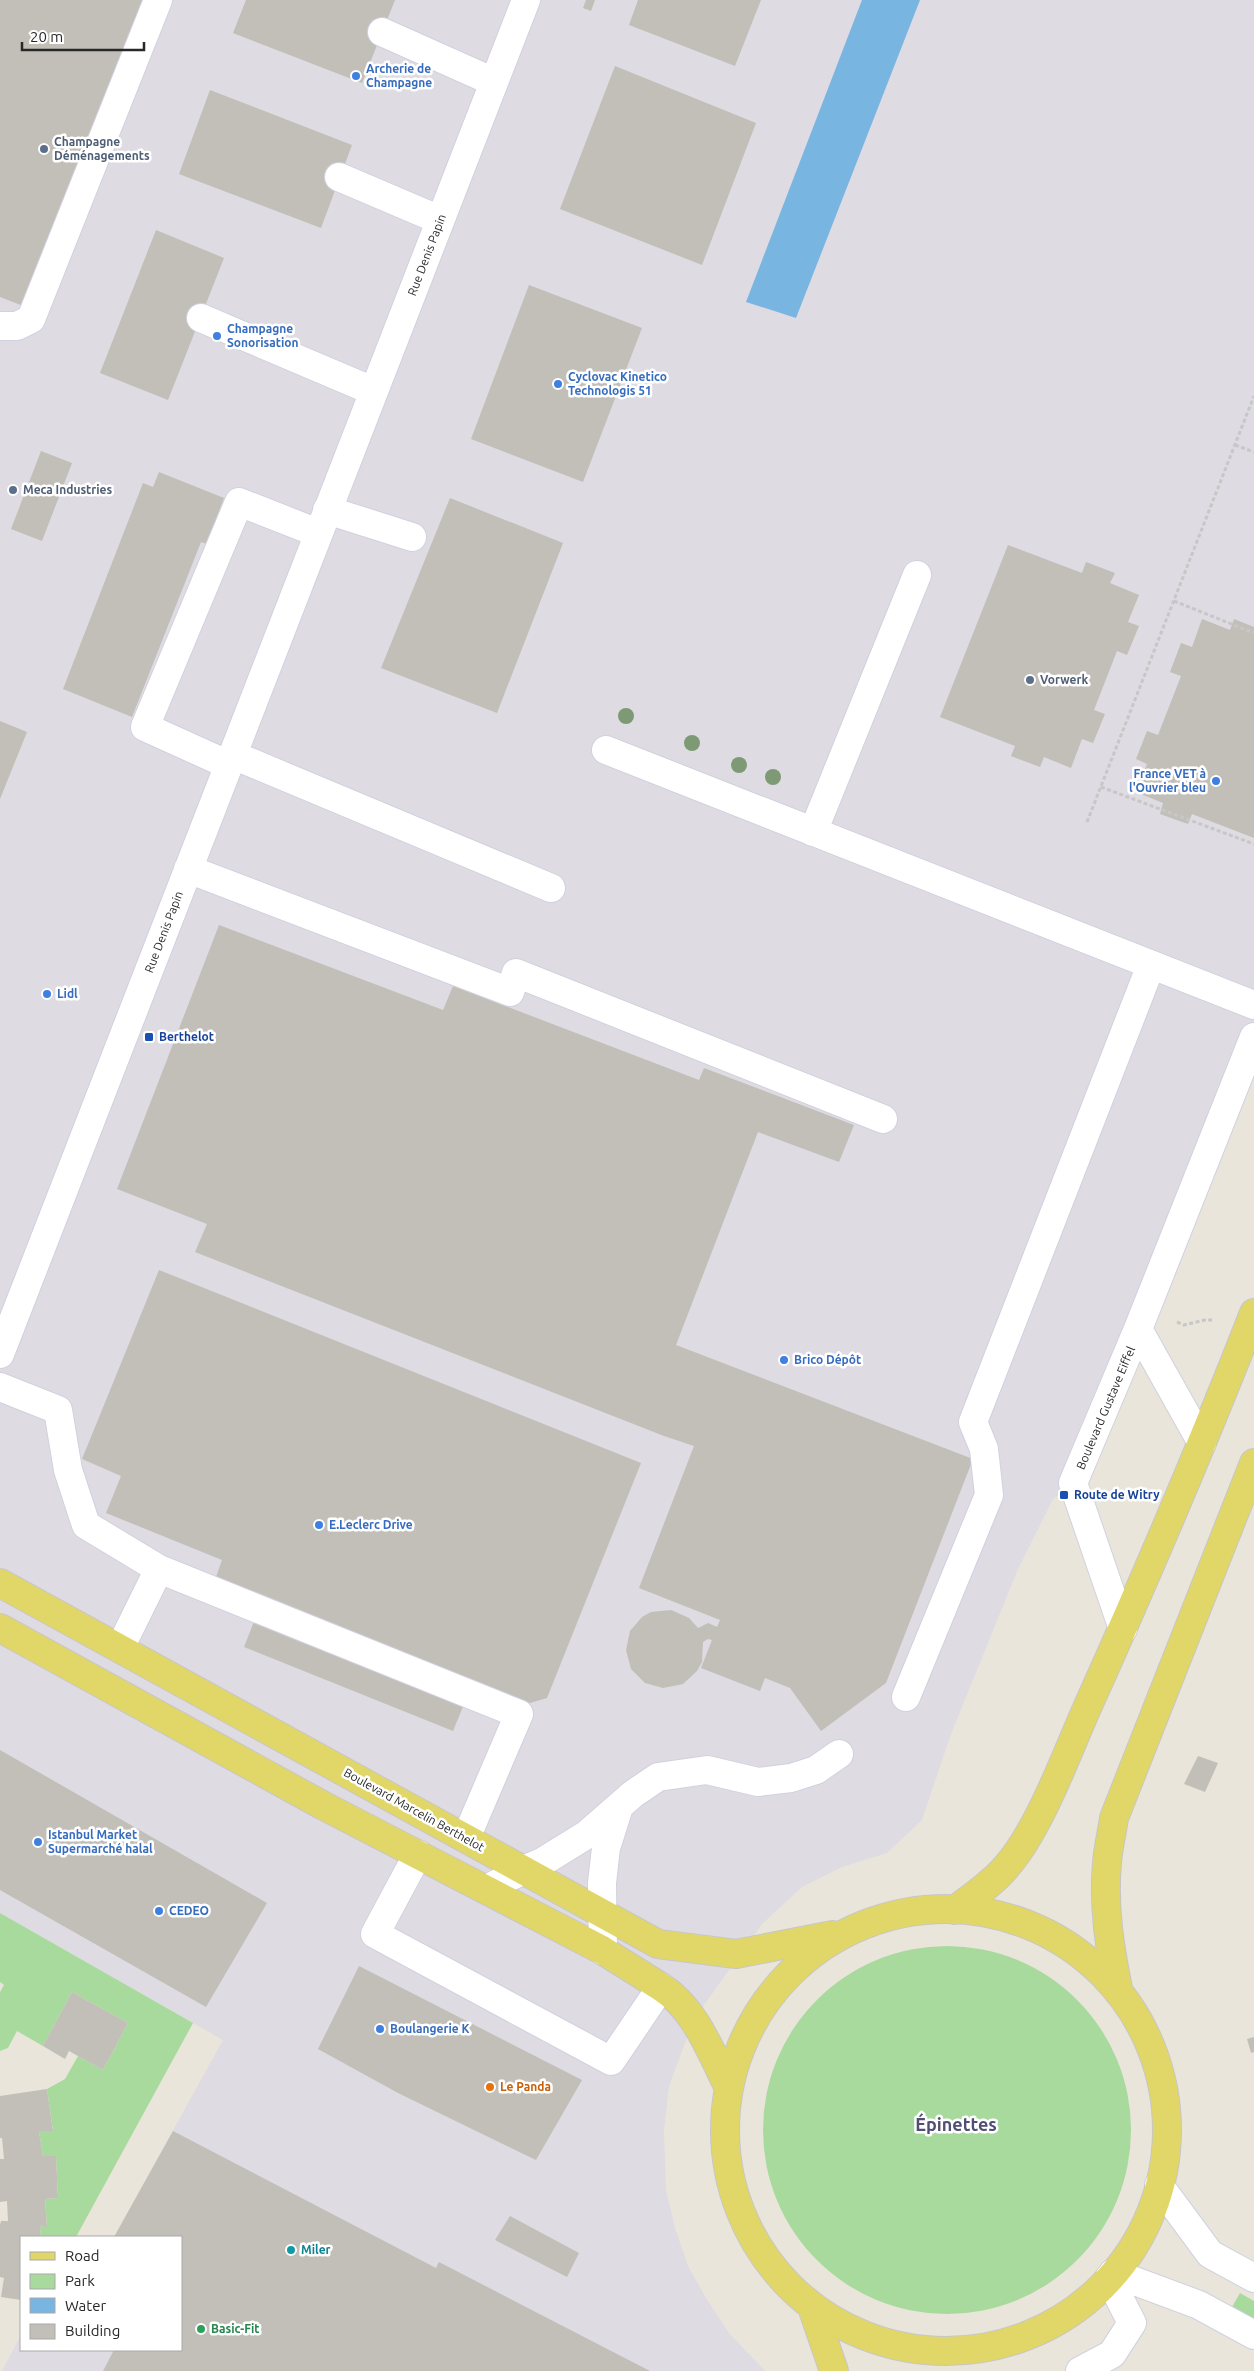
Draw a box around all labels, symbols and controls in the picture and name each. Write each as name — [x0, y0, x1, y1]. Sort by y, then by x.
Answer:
scale bar — [22, 20, 145, 52]
text: 20 m — [30, 28, 63, 45]
place label: Archerie de Champagne — [366, 62, 432, 89]
marker: Archerie de Champagne — [350, 70, 362, 82]
place label: Champagne Déménagements — [54, 135, 150, 162]
marker: Champagne Déménagements — [38, 143, 50, 155]
street label: Rue Denis Papin — [405, 212, 448, 298]
place label: Champagne Sonorisation — [227, 322, 299, 349]
marker: Champagne Sonorisation — [211, 330, 223, 342]
place label: Cyclovac Kinetico Technologis 51 — [568, 370, 667, 397]
marker: Cyclovac Kinetico Technologis 51 — [552, 378, 564, 390]
place label: Meca Industries — [23, 483, 112, 496]
marker: Meca Industries — [7, 484, 19, 496]
place label: Vorwerk — [1040, 673, 1088, 686]
marker: Vorwerk — [1024, 674, 1036, 686]
place label: France VET à l'Ouvrier bleu — [1129, 767, 1206, 794]
marker: France VET à l'Ouvrier bleu — [1210, 775, 1222, 787]
street label: Rue Denis Papin — [142, 889, 185, 975]
place label: Lidl — [57, 987, 78, 1000]
marker: Lidl — [41, 988, 53, 1000]
place label: Berthelot — [159, 1030, 214, 1043]
marker: Berthelot — [143, 1031, 155, 1043]
street label: Boulevard Gustave Eiffel — [1074, 1344, 1137, 1471]
place label: Brico Dépôt — [794, 1353, 861, 1366]
marker: Brico Dépôt — [778, 1354, 790, 1366]
place label: Route de Witry — [1074, 1488, 1160, 1501]
marker: Route de Witry — [1058, 1489, 1070, 1501]
place label: E.Leclerc Drive — [329, 1518, 413, 1531]
marker: E.Leclerc Drive — [313, 1519, 325, 1531]
street label: Boulevard Marcelin Berthelot — [342, 1765, 487, 1854]
place label: Istanbul Market Supermarché halal — [48, 1828, 153, 1855]
marker: Istanbul Market Supermarché halal — [32, 1836, 44, 1848]
place label: CEDEO — [169, 1904, 209, 1917]
marker: CEDEO — [153, 1905, 165, 1917]
place label: Boulangerie K — [390, 2022, 470, 2035]
marker: Boulangerie K — [374, 2023, 386, 2035]
place label: Le Panda — [500, 2080, 551, 2093]
marker: Le Panda — [484, 2081, 496, 2093]
district label: Épinettes — [915, 2113, 997, 2134]
legend — [20, 2236, 182, 2351]
place label: Miler — [301, 2243, 331, 2256]
marker: Miler — [285, 2244, 297, 2256]
text: Road — [65, 2247, 100, 2264]
text: Park — [65, 2272, 95, 2289]
text: Water — [65, 2297, 106, 2314]
text: Building — [65, 2322, 120, 2339]
place label: Basic-Fit — [211, 2322, 259, 2335]
marker: Basic-Fit — [195, 2323, 207, 2335]

